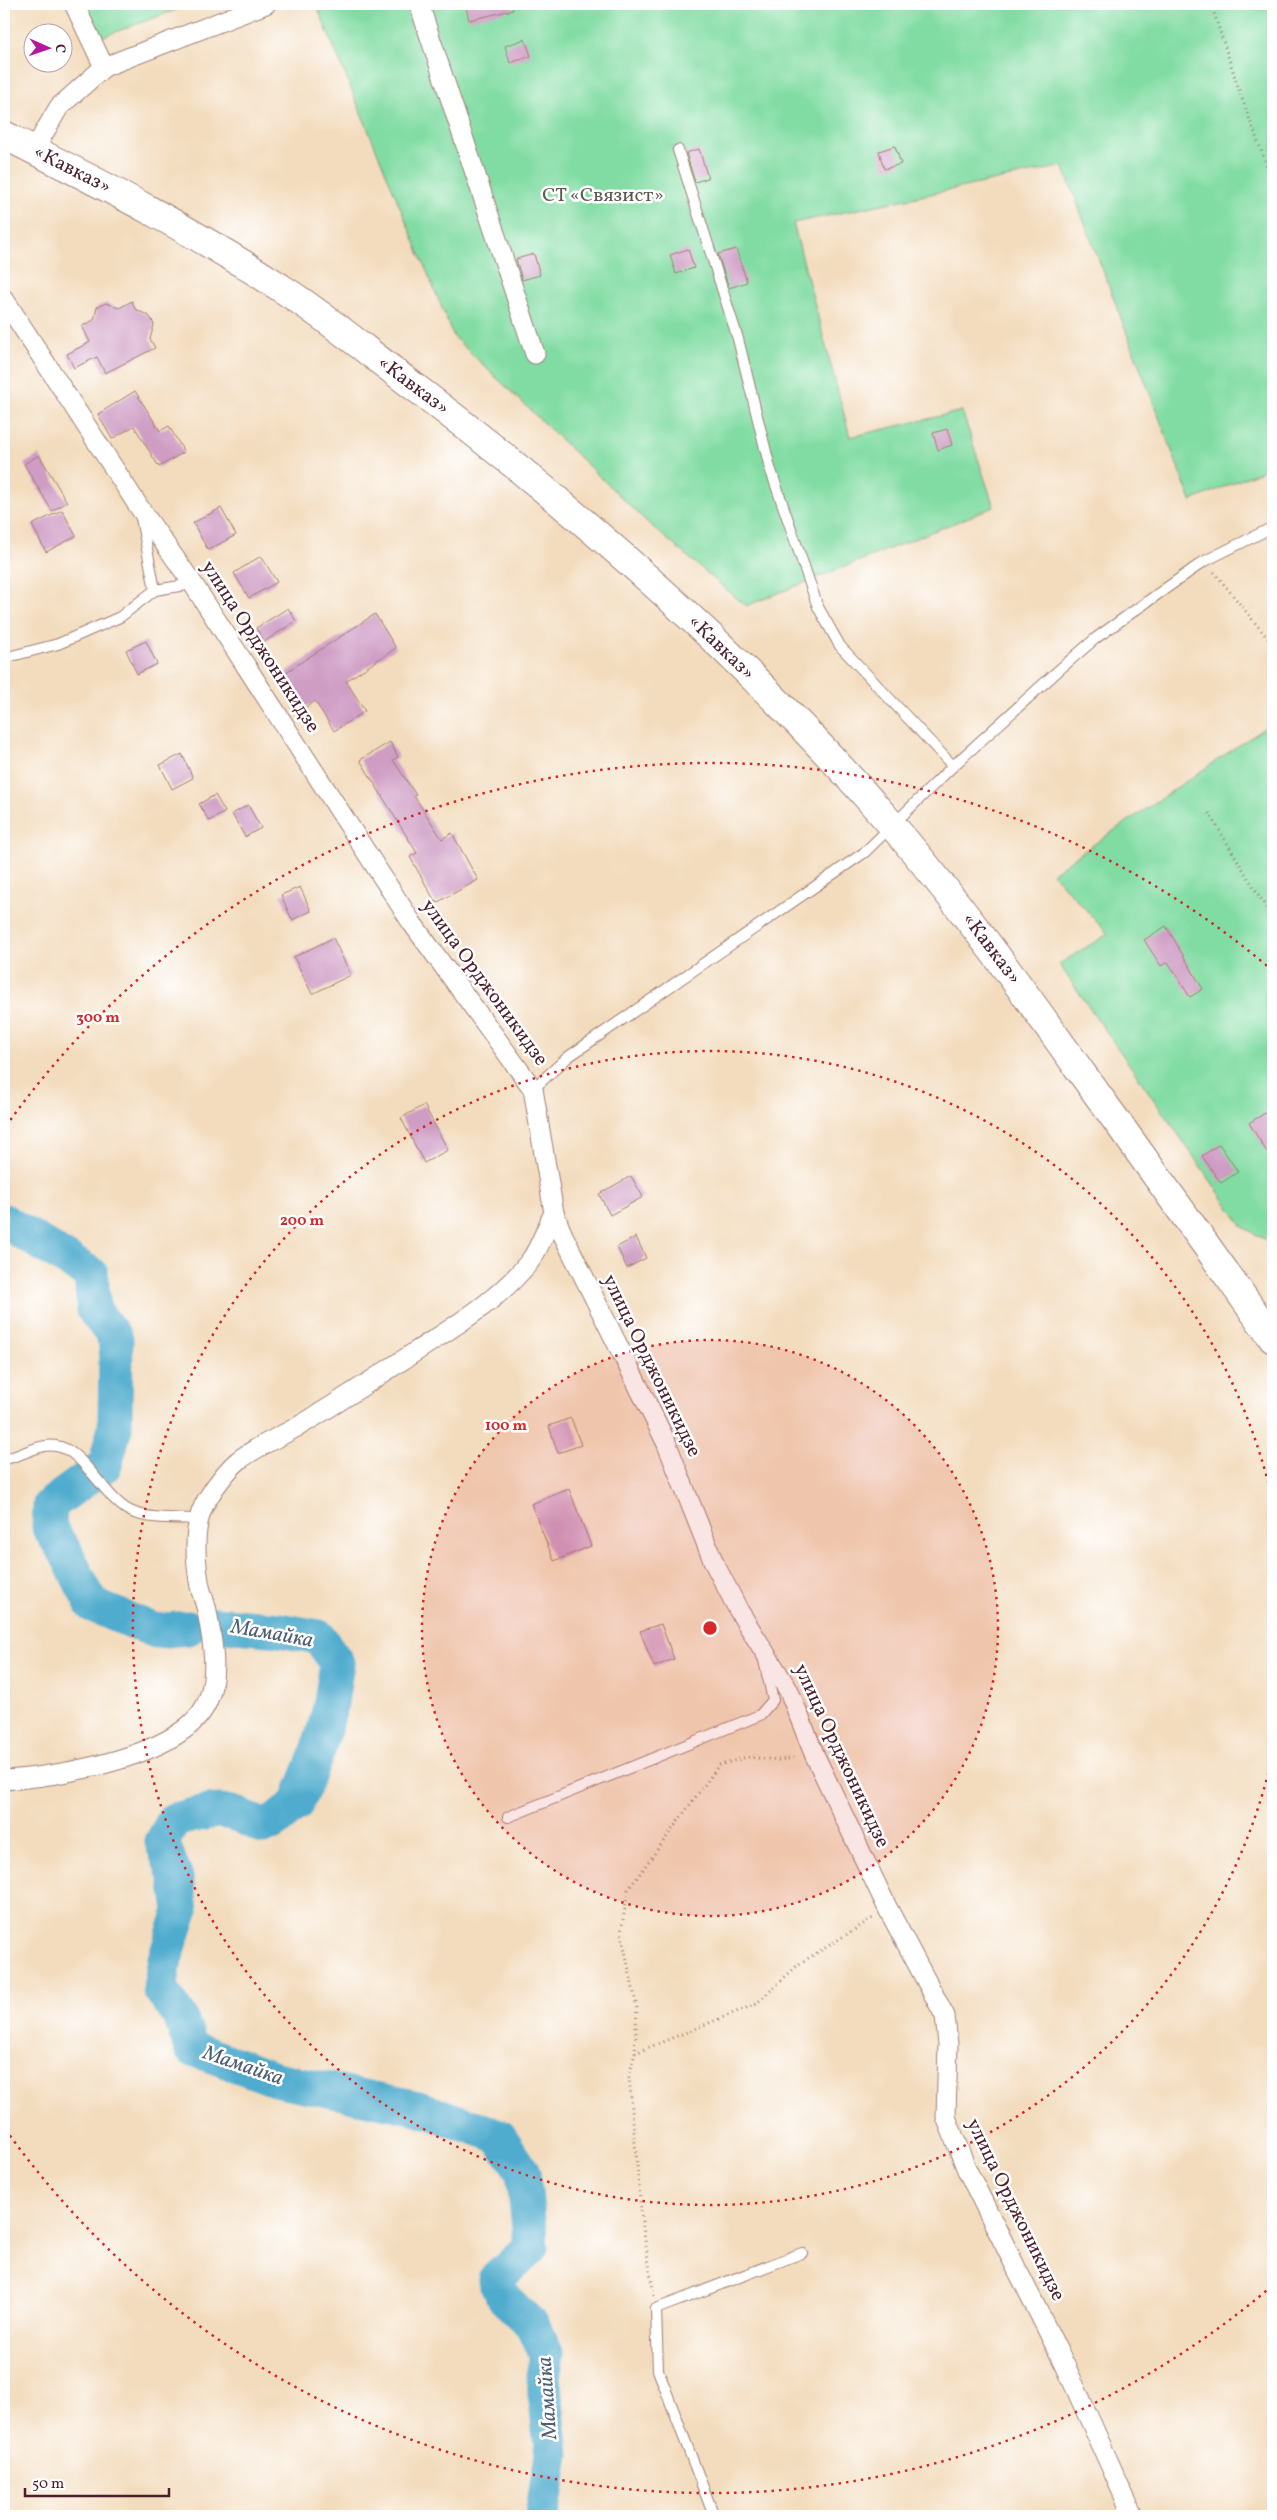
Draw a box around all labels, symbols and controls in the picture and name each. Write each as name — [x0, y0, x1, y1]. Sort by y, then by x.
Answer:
north arrow — [22, 22, 72, 72]
text: С — [50, 44, 69, 53]
street label: «Кавказ» — [28, 139, 116, 201]
park label: СТ «Связист» — [542, 182, 664, 210]
street label: «Кавказ» — [371, 350, 455, 422]
street label: улица Орджоникидзе — [194, 556, 326, 738]
street label: «Кавказ» — [681, 609, 761, 687]
street label: улица Орджоникидзе — [414, 894, 554, 1072]
street label: «Кавказ» — [955, 907, 1027, 991]
text: 300 m — [76, 1008, 120, 1029]
text: 200 m — [280, 1211, 324, 1232]
street label: улица Орджоникидзе — [595, 1270, 707, 1462]
text: 100 m — [485, 1416, 528, 1437]
water label: Мамайка — [228, 1612, 315, 1655]
centre of rings — [701, 1619, 719, 1637]
street label: улица Орджоникидзе — [786, 1659, 896, 1853]
water label: Мамайка — [198, 2038, 287, 2093]
street label: улица Орджоникидзе — [959, 2114, 1071, 2306]
water label: Мамайка — [531, 2356, 565, 2441]
scale bar — [25, 2465, 169, 2497]
text: 50 m — [32, 2474, 64, 2495]

